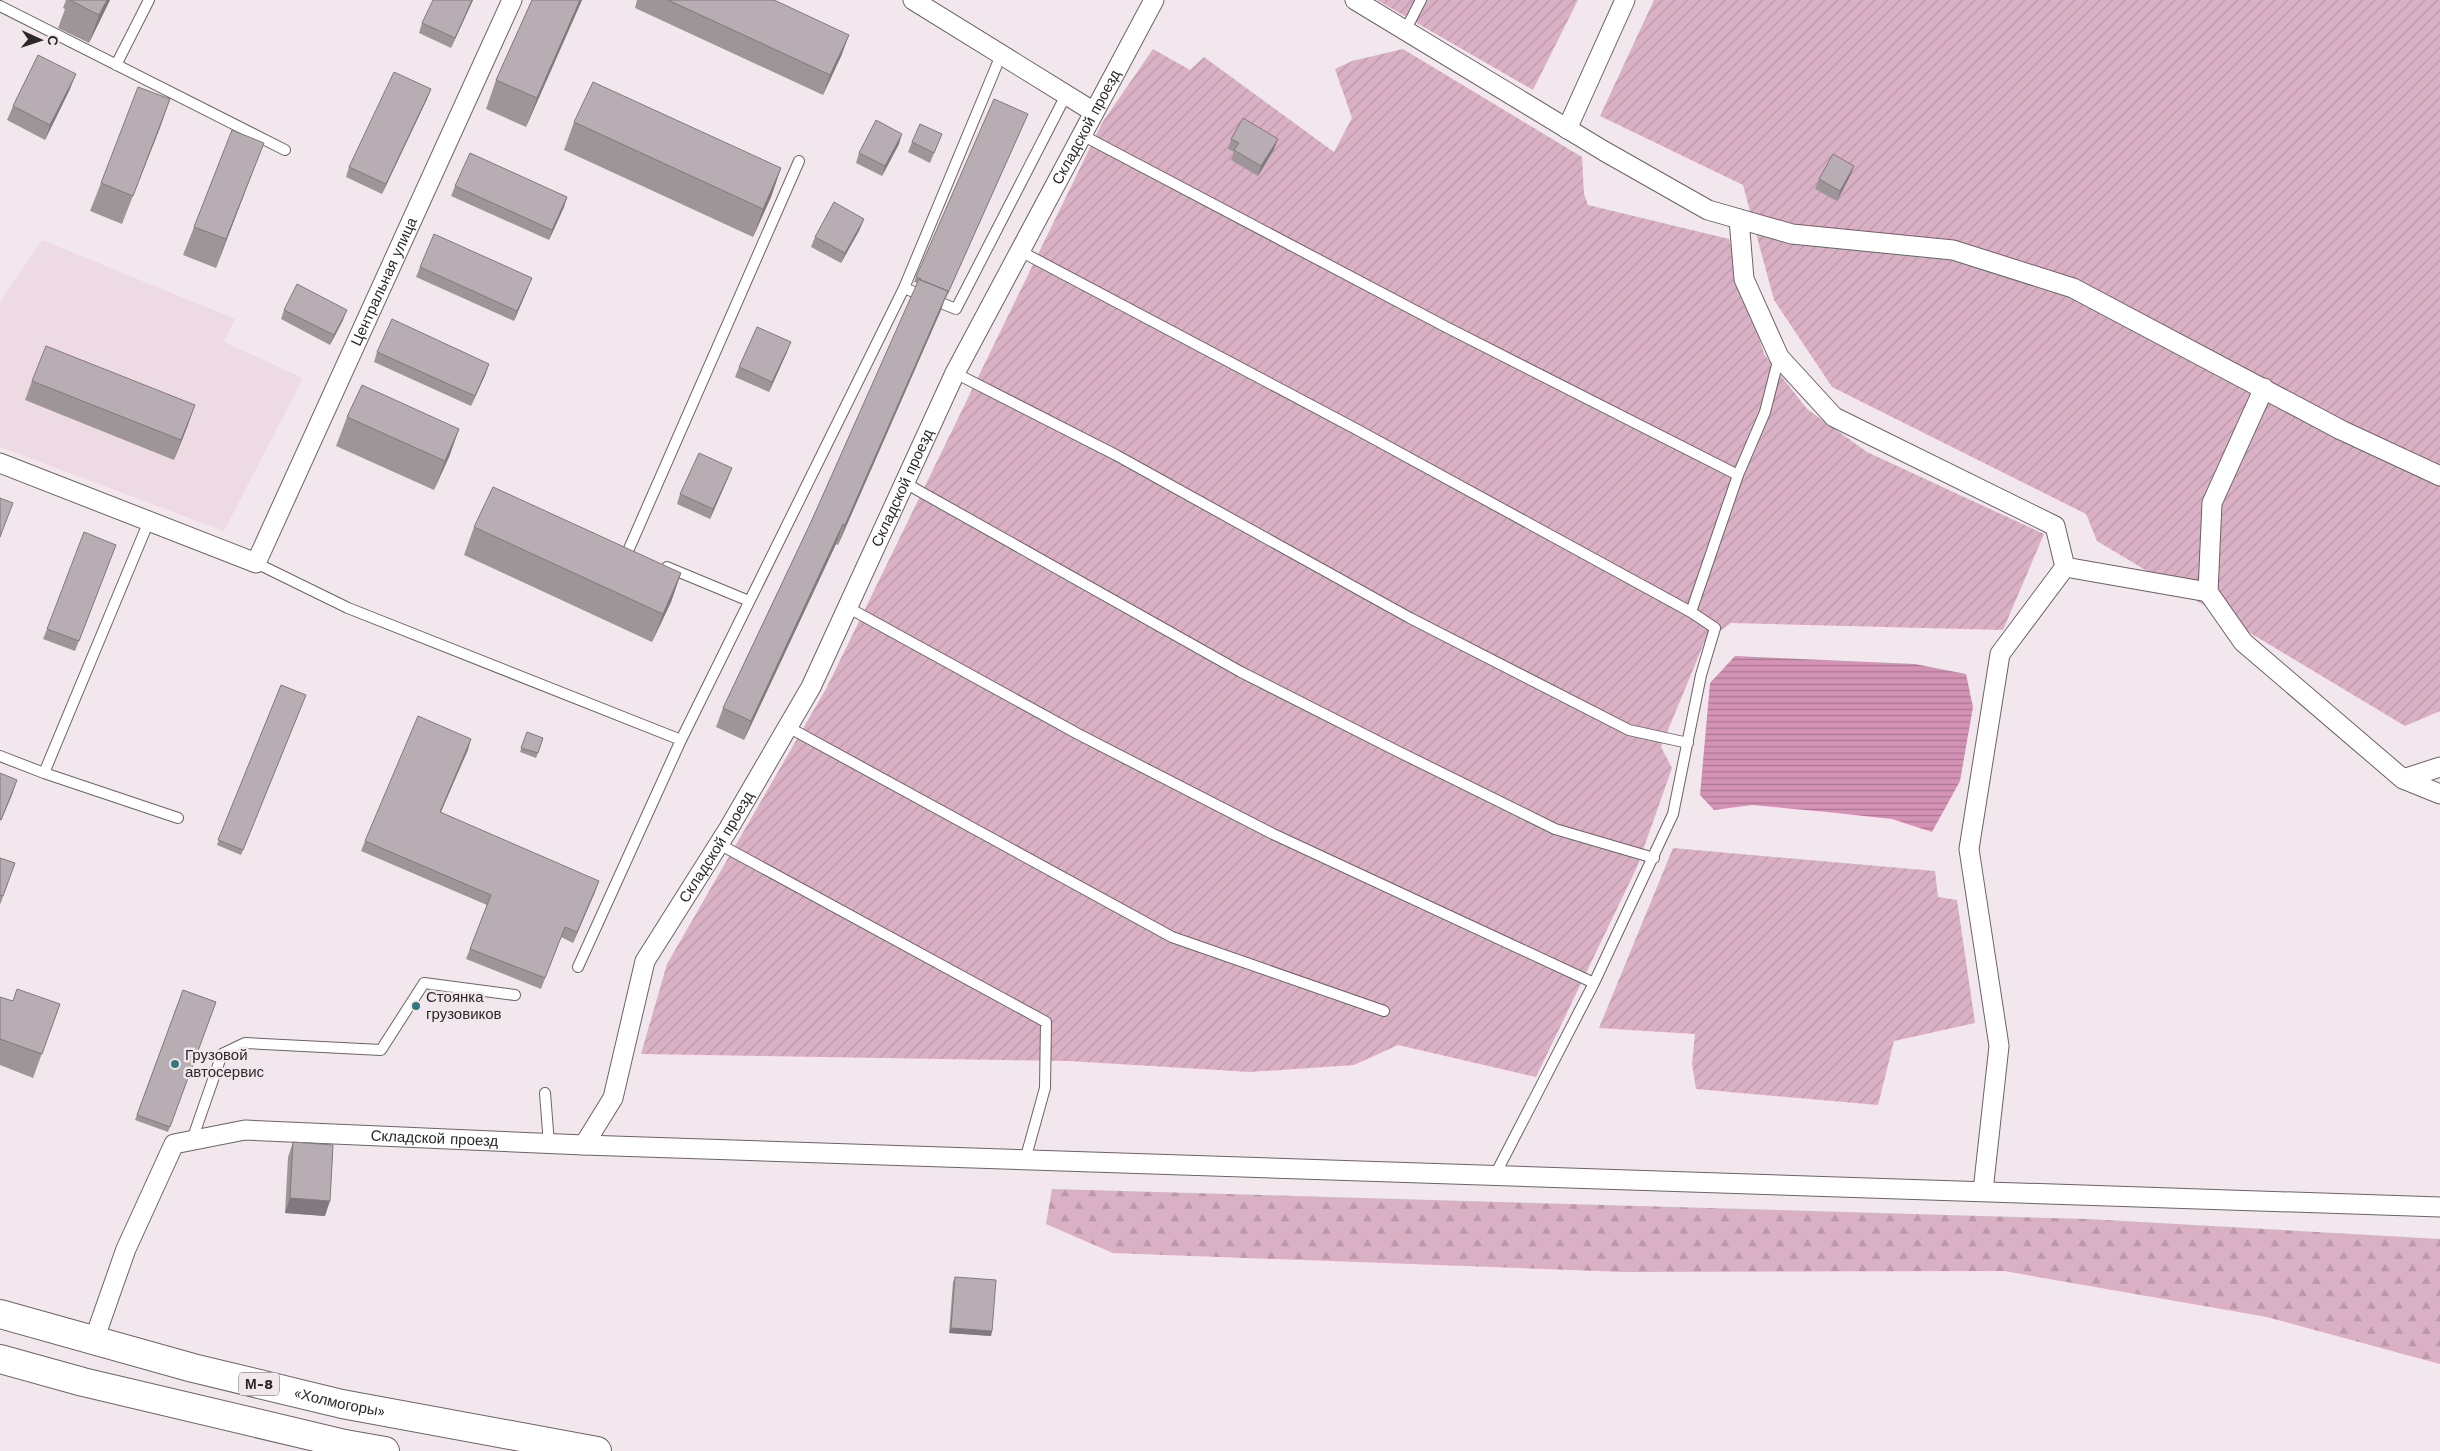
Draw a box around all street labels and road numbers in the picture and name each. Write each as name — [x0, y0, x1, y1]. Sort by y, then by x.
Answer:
street label: Складской проезд — [1048, 66, 1124, 188]
street label: Центральная улица — [347, 214, 421, 349]
street label: Складской проезд — [868, 426, 937, 550]
street label: Складской проезд — [675, 788, 758, 906]
street label: Складской проезд — [370, 1127, 499, 1150]
road number: М-8 — [239, 1372, 279, 1396]
street label: «Холмогоры» — [292, 1384, 387, 1421]

